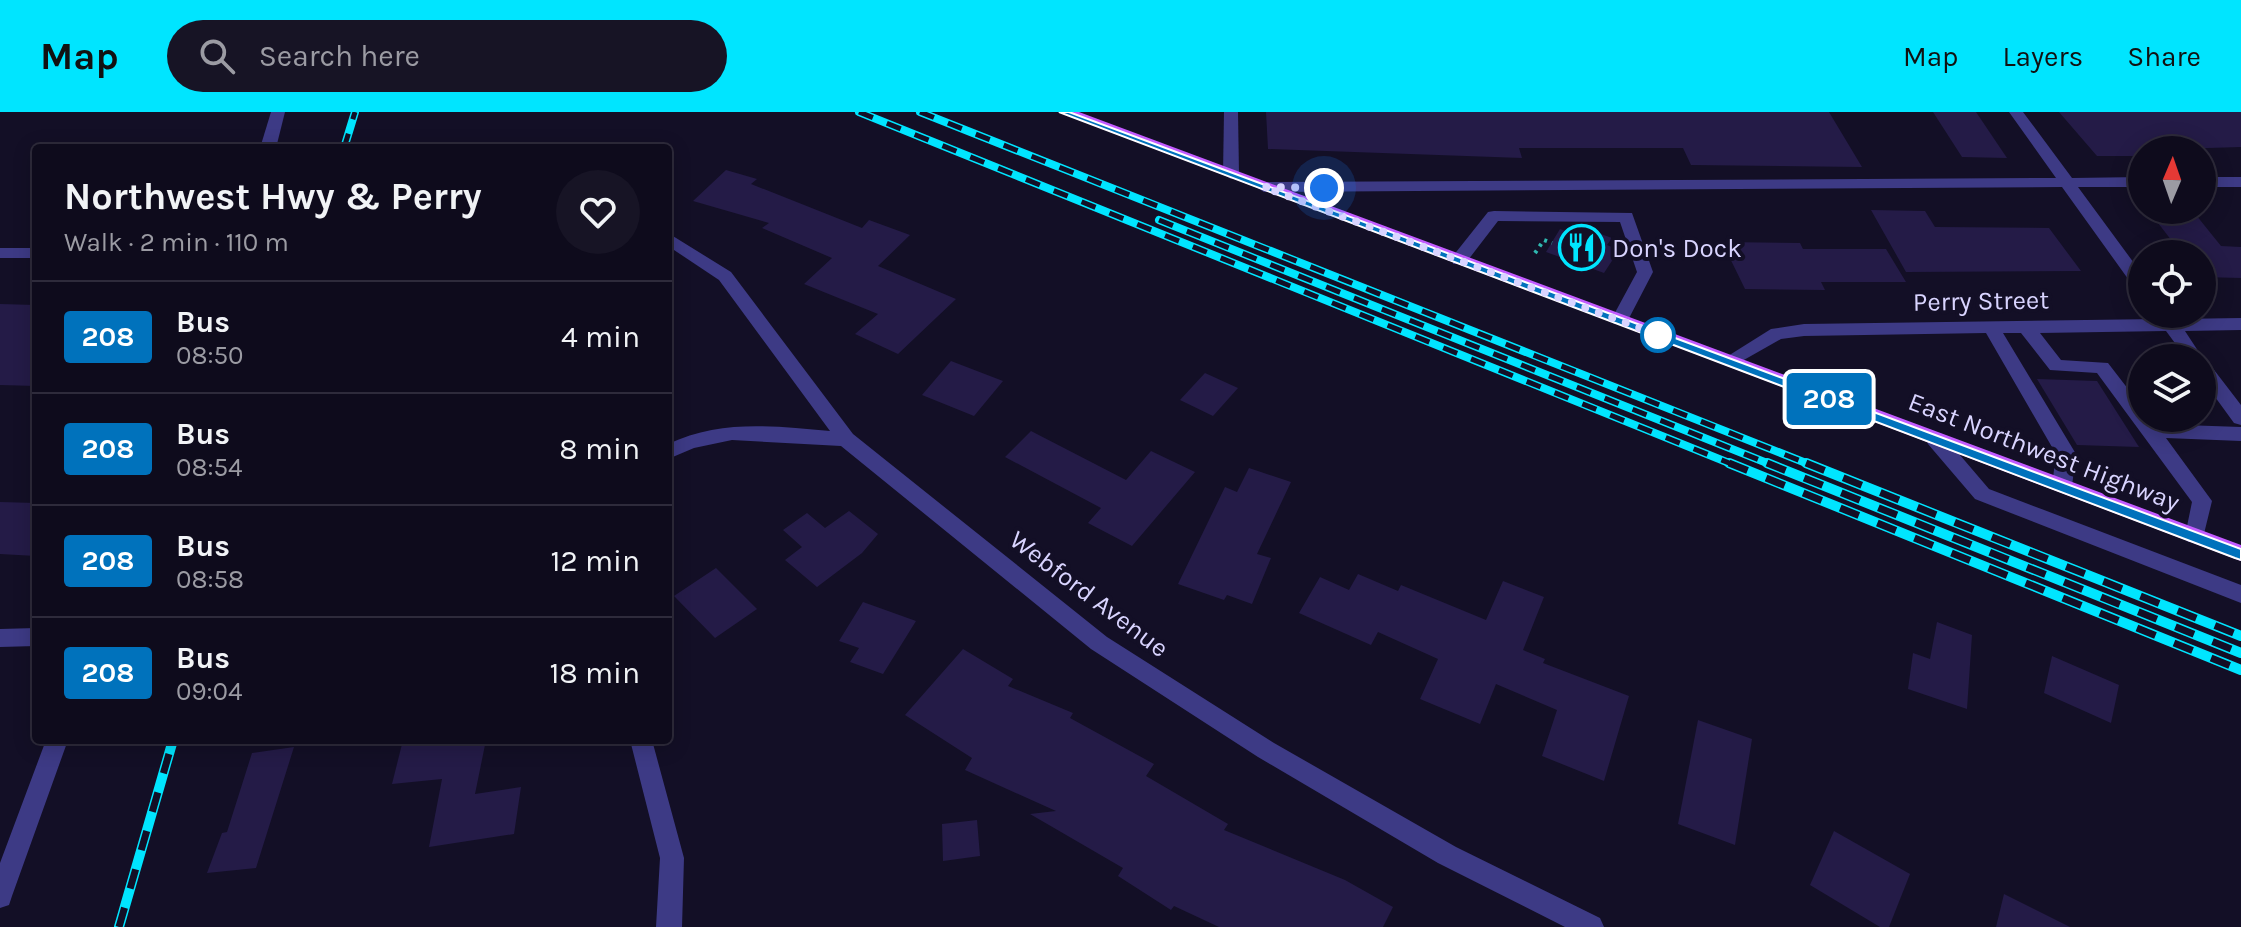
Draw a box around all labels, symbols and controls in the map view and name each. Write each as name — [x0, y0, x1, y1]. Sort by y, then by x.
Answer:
search box — [167, 20, 727, 92]
text: Map — [40, 34, 119, 79]
icon: search — [195, 34, 239, 78]
text: Search here — [259, 38, 420, 74]
text: Map — [1903, 40, 1958, 73]
text: Layers — [2002, 40, 2083, 73]
text: Share — [2127, 40, 2201, 73]
north arrow — [2128, 136, 2216, 224]
map controls — [2128, 136, 2216, 432]
your location — [1304, 168, 1344, 208]
button: heart — [556, 170, 640, 254]
text: Northwest Hwy & Perry — [64, 174, 482, 219]
restaurant icon: Don's Dock — [1557, 224, 1605, 272]
text: Walk · 2 min · 110 m — [64, 227, 289, 258]
place label: Don's Dock — [1612, 233, 1742, 264]
button: locate — [2128, 240, 2216, 328]
street label: Perry Street — [1913, 284, 2050, 318]
text: Bus — [176, 304, 230, 340]
unlabelled marker — [1641, 318, 1675, 352]
text: 4 min — [561, 319, 640, 355]
text: 208 — [82, 320, 134, 353]
text: 08:50 — [176, 340, 244, 371]
button: layers — [2128, 344, 2216, 432]
line badge: 208 — [1783, 373, 1875, 425]
text: 208 — [1803, 382, 1855, 415]
street label: East Northwest Highway — [1904, 386, 2184, 518]
text: Bus — [176, 416, 230, 452]
text: 8 min — [559, 431, 640, 467]
text: 208 — [82, 432, 134, 465]
text: 08:54 — [176, 452, 243, 483]
street label: Webford Avenue — [1003, 524, 1175, 664]
text: Bus — [176, 528, 230, 564]
text: 12 min — [550, 543, 640, 579]
text: 208 — [82, 544, 134, 577]
text: 08:58 — [176, 564, 244, 595]
text: Bus — [176, 640, 230, 676]
text: 18 min — [549, 655, 640, 691]
text: 208 — [82, 656, 134, 689]
text: 09:04 — [176, 676, 242, 707]

